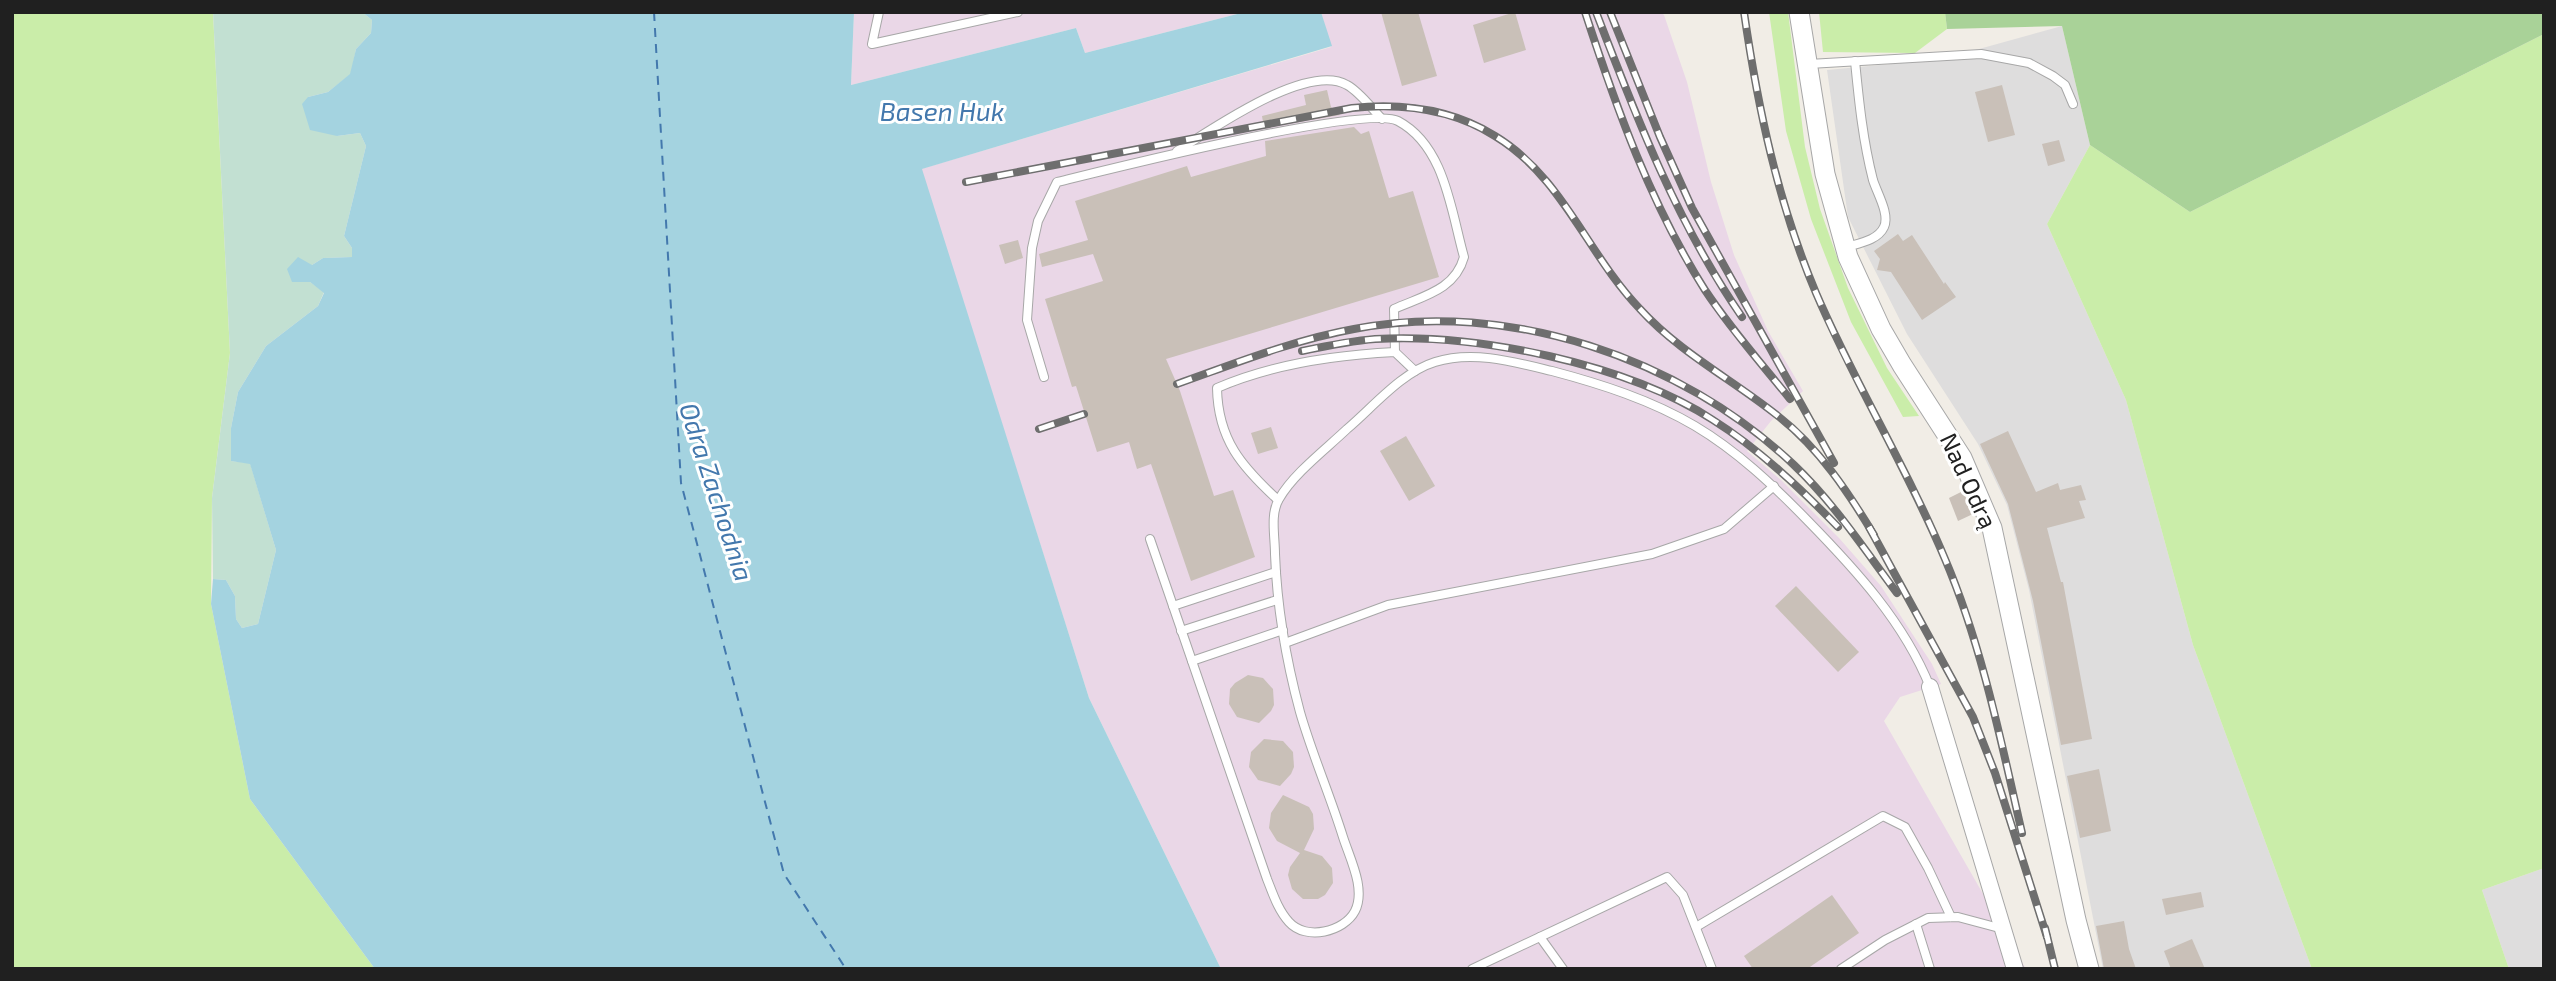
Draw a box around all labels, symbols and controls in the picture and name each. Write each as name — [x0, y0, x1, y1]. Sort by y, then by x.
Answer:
water label: Basen Huk — [880, 95, 1004, 126]
water label: Odra Zachodnia — [674, 398, 761, 585]
street label: Nad Odrą — [1935, 428, 2004, 533]

